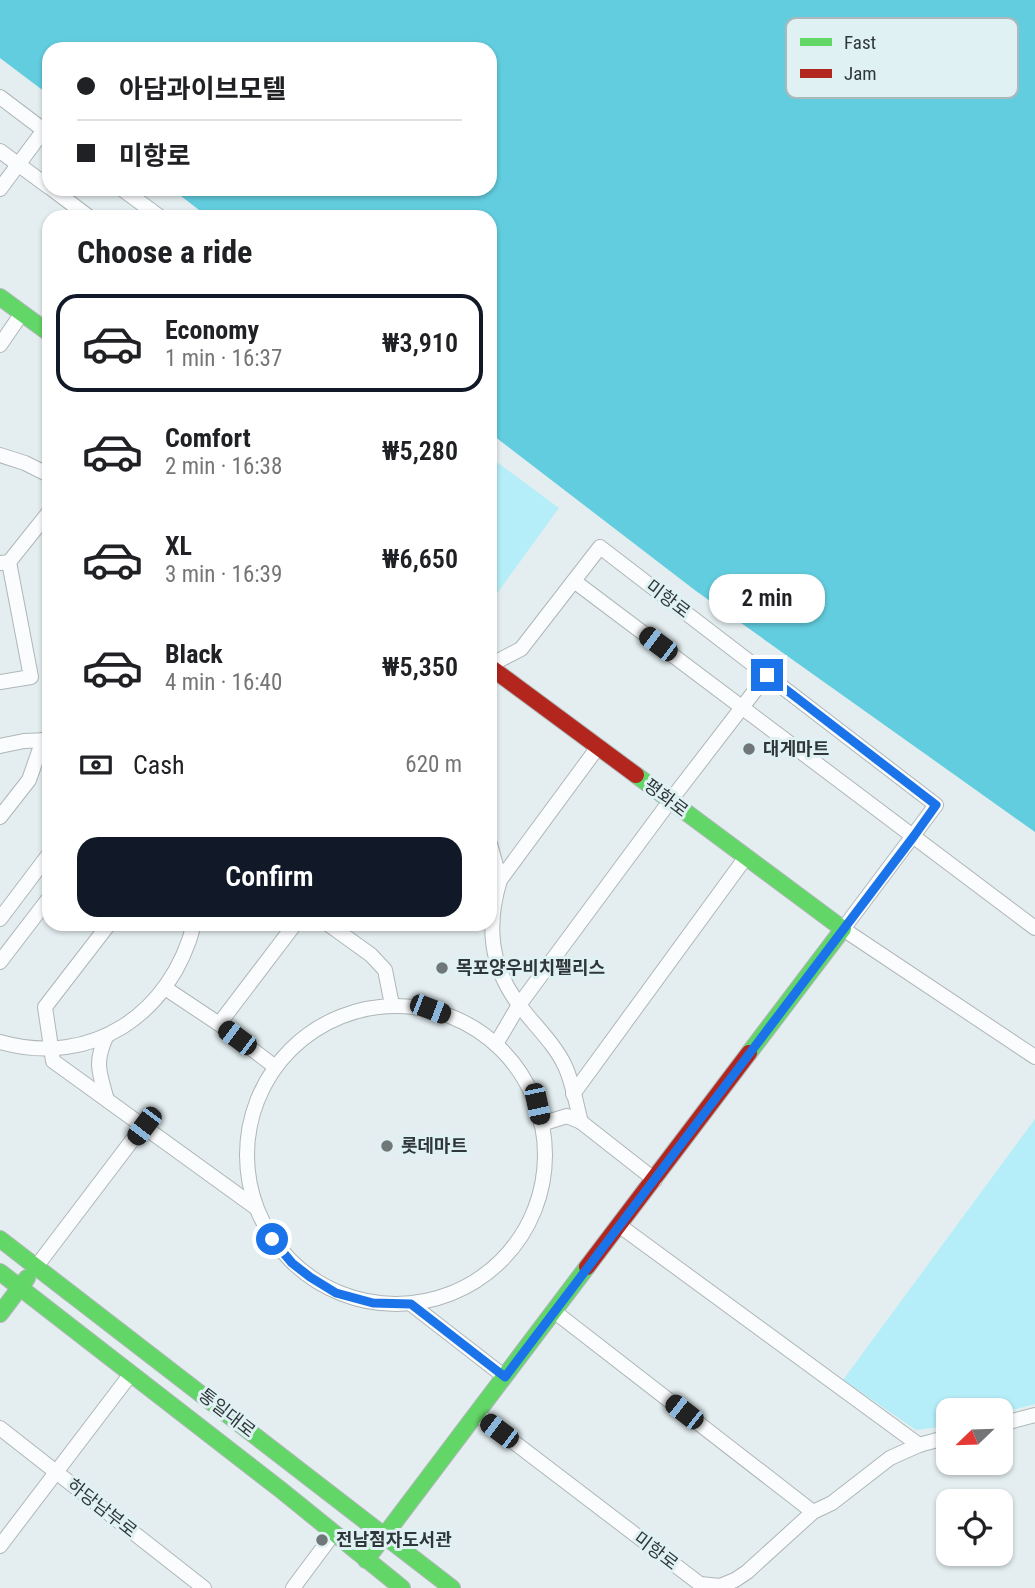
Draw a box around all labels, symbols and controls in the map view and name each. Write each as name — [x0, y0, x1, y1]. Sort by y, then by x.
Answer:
legend — [786, 18, 1018, 98]
text: Fast — [844, 31, 876, 54]
text: Jam — [844, 62, 877, 85]
text: 아담과이브모텔 — [119, 74, 286, 104]
text: 미항로 — [119, 141, 191, 171]
text: Choose a ride — [77, 233, 252, 271]
icon: car — [81, 312, 144, 375]
text: Economy — [165, 315, 259, 345]
text: ₩3,910 — [382, 328, 458, 358]
text: 1 min · 16:37 — [165, 345, 282, 372]
icon: car — [81, 420, 144, 483]
text: Comfort — [165, 423, 251, 453]
text: ₩5,280 — [382, 436, 458, 466]
text: 2 min · 16:38 — [165, 453, 282, 480]
icon: car — [81, 528, 144, 591]
text: XL — [165, 531, 192, 561]
text: ₩6,650 — [382, 544, 458, 574]
text: 3 min · 16:39 — [165, 561, 282, 588]
callout: 2 min — [709, 574, 825, 622]
street label: 미항로 — [642, 575, 694, 622]
text: 2 min — [742, 585, 792, 612]
car — [635, 623, 682, 665]
icon: car — [81, 636, 144, 699]
text: Black — [165, 639, 223, 669]
text: ₩5,350 — [382, 652, 458, 682]
route end — [751, 659, 783, 691]
text: 4 min · 16:40 — [165, 669, 282, 696]
place label: 대게마트 — [763, 738, 829, 759]
marker: 대게마트 — [741, 741, 757, 757]
icon: cash — [77, 746, 115, 784]
text: Cash — [133, 750, 185, 780]
text: 620 m — [405, 751, 462, 778]
street label: 평화로 — [640, 774, 692, 821]
button: Confirm — [77, 837, 462, 917]
place label: 목포양우비치펠리스 — [456, 957, 605, 978]
marker: 목포양우비치펠리스 — [434, 960, 450, 976]
car — [407, 992, 454, 1026]
car — [214, 1017, 261, 1059]
car — [523, 1081, 552, 1127]
car — [123, 1103, 166, 1149]
place label: 롯데마트 — [401, 1135, 467, 1156]
marker: 롯데마트 — [379, 1138, 395, 1154]
route start — [256, 1223, 288, 1255]
street label: 통일대로 — [195, 1384, 260, 1441]
car — [661, 1391, 708, 1433]
north arrow — [936, 1398, 1013, 1475]
map controls — [936, 1398, 1013, 1566]
car — [476, 1410, 523, 1452]
street label: 하당남부로 — [63, 1474, 141, 1541]
button: locate — [936, 1489, 1013, 1566]
street label: 미항로 — [630, 1527, 682, 1574]
place label: 전남점자도서관 — [336, 1529, 452, 1550]
marker: 전남점자도서관 — [314, 1532, 330, 1548]

